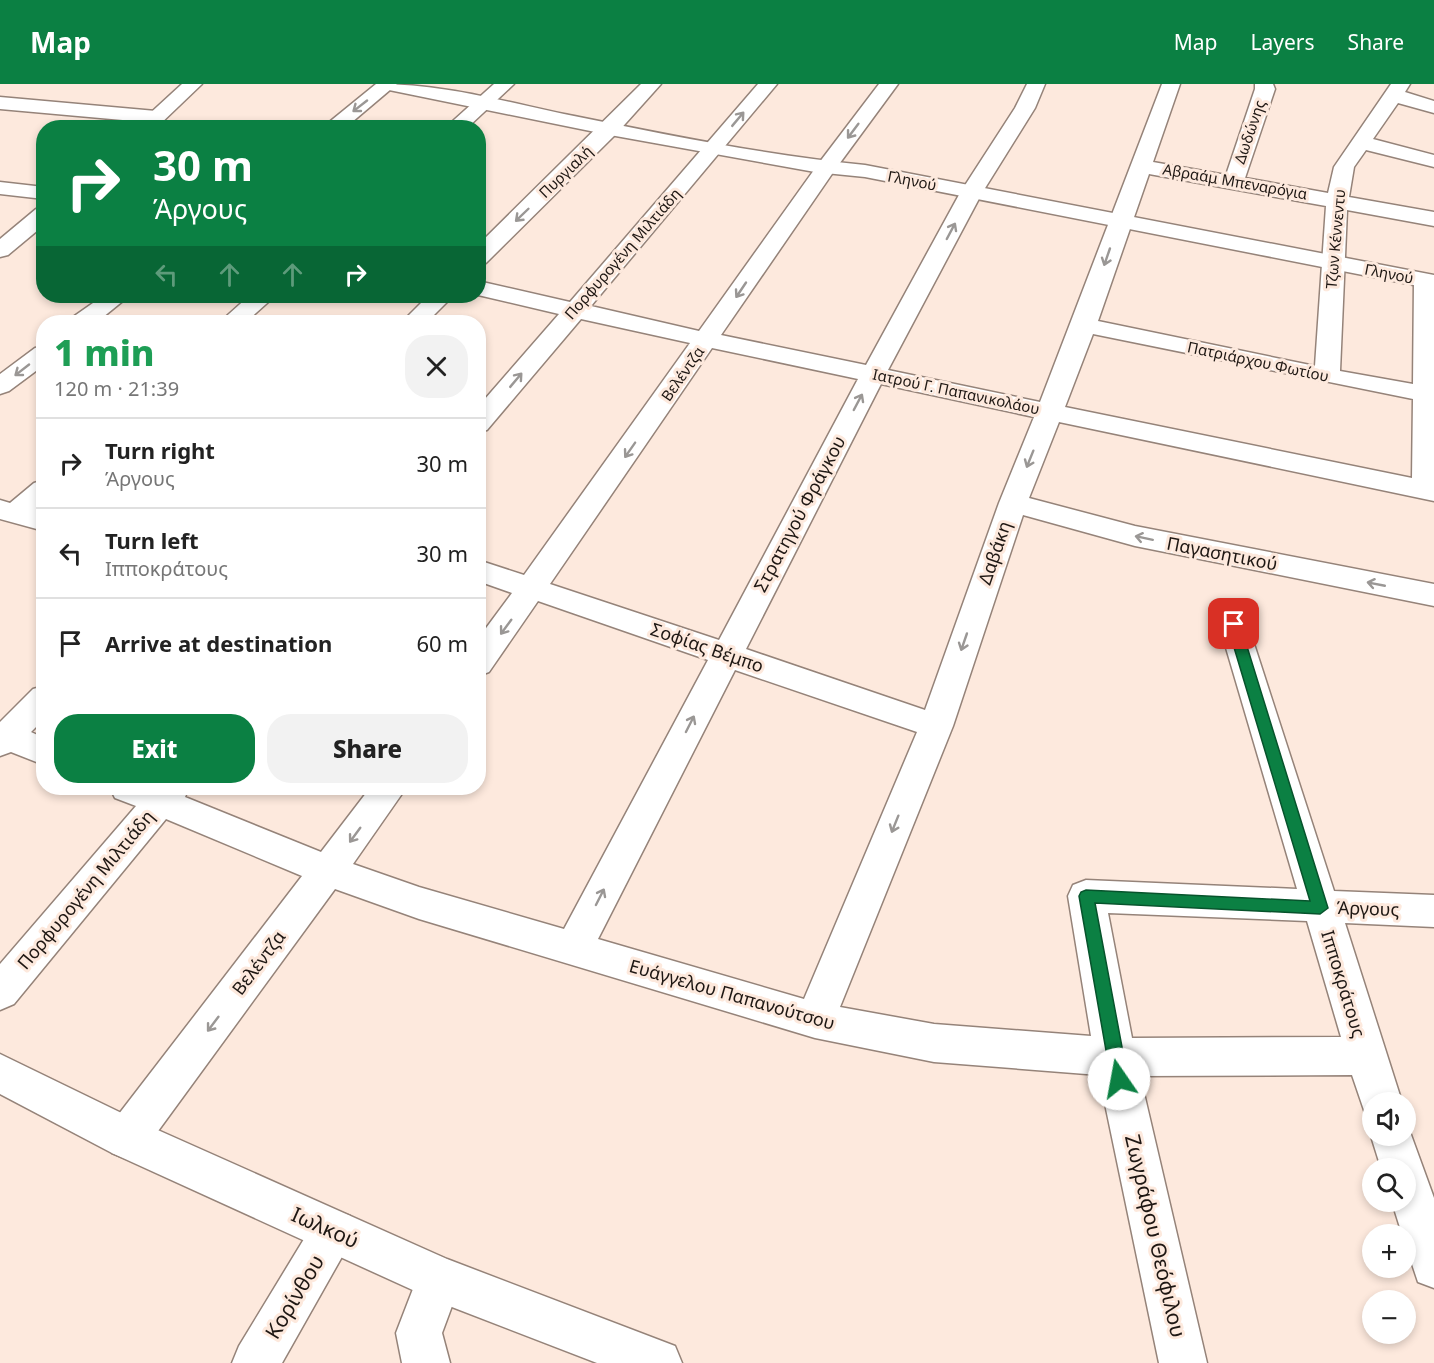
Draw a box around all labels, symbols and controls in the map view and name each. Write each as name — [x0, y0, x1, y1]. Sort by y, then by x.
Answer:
text: Map — [30, 23, 91, 61]
text: Map — [1174, 28, 1218, 56]
text: Layers — [1251, 28, 1315, 56]
text: Share — [1348, 28, 1404, 56]
street label: Δωδώνης — [1229, 97, 1269, 166]
one-way arrow — [352, 99, 368, 112]
one-way arrow — [732, 112, 745, 128]
one-way arrow — [847, 122, 860, 138]
text: 30 m — [153, 136, 253, 193]
street label: Πυργιαλή — [534, 141, 596, 202]
icon: right — [54, 144, 132, 222]
street label: Αβραάμ Μπεναρόγια — [1161, 158, 1310, 204]
street label: Γληνού — [886, 165, 938, 195]
street label: Πορφυρογένη Μιλτιάδη — [560, 184, 685, 323]
street label: Τζων Κέννεντυ — [1321, 188, 1349, 290]
text: Άργους — [153, 190, 247, 227]
one-way arrow — [515, 208, 530, 222]
one-way arrow — [945, 223, 957, 240]
one-way arrow — [1101, 247, 1112, 266]
icon: left — [150, 258, 183, 291]
icon: ahead — [213, 258, 246, 291]
icon: ahead — [276, 258, 309, 291]
icon: right — [339, 258, 372, 291]
street label: Γληνού — [1363, 258, 1415, 288]
one-way arrow — [735, 282, 747, 298]
text: 1 min — [54, 328, 155, 377]
button: close — [405, 335, 468, 398]
street label: Πατριάρχου Φωτίου — [1186, 336, 1331, 386]
street label: Βελέντζα — [656, 342, 709, 405]
one-way arrow — [14, 363, 30, 376]
street label: Ιατρού Γ. Παπανικολάου — [871, 364, 1042, 419]
one-way arrow — [510, 372, 523, 388]
text: 120 m · 21:39 — [54, 375, 179, 402]
one-way arrow — [853, 394, 864, 412]
street label: Στρατηγού Φράγκου — [748, 431, 850, 596]
text: Turn right — [105, 435, 215, 465]
one-way arrow — [624, 442, 636, 458]
icon: right — [54, 447, 87, 480]
text: 30 m — [417, 448, 468, 478]
one-way arrow — [1024, 449, 1035, 467]
text: Άργους — [105, 465, 175, 492]
street label: Δαβάκη — [972, 518, 1016, 588]
text: Turn left — [105, 525, 199, 555]
street label: Παγασητικού — [1165, 531, 1280, 576]
one-way arrow — [1135, 532, 1154, 543]
icon: left — [54, 537, 87, 570]
text: 30 m — [417, 538, 468, 568]
text: Ιπποκράτους — [105, 555, 228, 582]
one-way arrow — [1367, 578, 1387, 589]
pin — [1208, 598, 1259, 649]
icon: arrive — [1217, 607, 1250, 640]
street label: Σοφίας Βέμπο — [648, 616, 767, 678]
one-way arrow — [499, 619, 512, 635]
icon: arrive — [54, 627, 87, 660]
text: Arrive at destination — [105, 628, 332, 658]
text: 60 m — [417, 628, 468, 658]
one-way arrow — [958, 632, 969, 651]
button: Exit — [54, 714, 255, 783]
button: Share — [267, 714, 468, 783]
one-way arrow — [684, 716, 696, 733]
street label: Πορφυρογένη Μιλτιάδη — [11, 805, 159, 974]
one-way arrow — [889, 815, 900, 833]
one-way arrow — [349, 826, 361, 842]
one-way arrow — [595, 889, 606, 907]
street label: Άργους — [1336, 895, 1400, 921]
street label: Βελέντζα — [226, 925, 290, 999]
street label: Ιπποκράτους — [1316, 927, 1372, 1040]
street label: Ευάγγελου Παπανούτσου — [627, 953, 838, 1035]
one-way arrow — [206, 1016, 219, 1032]
position arrow — [1087, 1047, 1151, 1111]
map controls — [1362, 1092, 1416, 1344]
button: sound — [1362, 1092, 1416, 1146]
street label: Ζωγράφου Θεόφιλου — [1119, 1132, 1193, 1340]
button: search — [1362, 1158, 1416, 1212]
street label: Ιωλκού — [287, 1200, 363, 1254]
button: + — [1362, 1224, 1416, 1278]
street label: Κορίνθου — [258, 1249, 330, 1344]
button: − — [1362, 1290, 1416, 1344]

